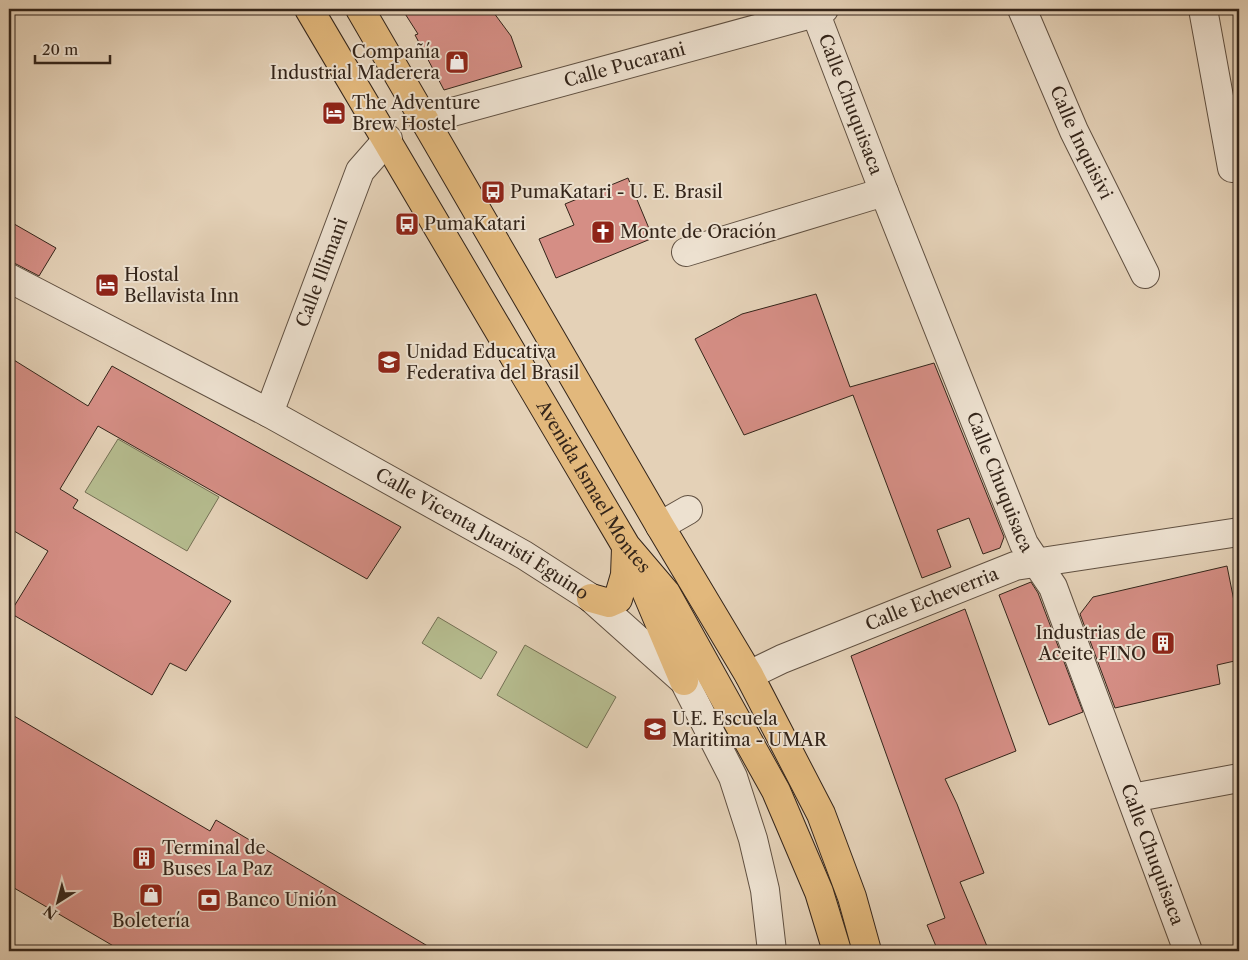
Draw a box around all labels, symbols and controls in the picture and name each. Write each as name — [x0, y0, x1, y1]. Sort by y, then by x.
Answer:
street label: Calle Chuquisaca — [814, 31, 888, 178]
scale bar — [35, 32, 110, 64]
street label: Calle Pucarani — [562, 38, 688, 92]
text: 20 m — [42, 40, 78, 59]
place label: Compañía Industrial Maderera — [270, 41, 440, 84]
shop icon: Compañía Industrial Maderera — [444, 49, 470, 75]
street label: Calle Inquisivi — [1045, 82, 1117, 203]
place label: The Adventure Brew Hostel — [352, 92, 480, 135]
hotel icon: The Adventure Brew Hostel — [321, 100, 347, 126]
bus stop icon: PumaKatari - U. E. Brasil — [480, 179, 506, 205]
place label: PumaKatari - U. E. Brasil — [510, 181, 723, 203]
bus stop icon: PumaKatari — [394, 211, 420, 237]
place label: PumaKatari — [424, 213, 526, 235]
street label: Calle Illimani — [291, 214, 353, 330]
church icon: Monte de Oración — [590, 219, 616, 245]
place label: Monte de Oración — [620, 221, 776, 243]
place label: Hostal Bellavista Inn — [124, 264, 239, 307]
hotel icon: Hostal Bellavista Inn — [94, 272, 120, 298]
place label: Unidad Educativa Federativa del Brasil — [406, 341, 579, 384]
school or university icon: Unidad Educativa Federativa del Brasil — [376, 349, 402, 375]
street label: Avenida Ismael Montes — [531, 396, 655, 577]
street label: Calle Chuquisaca — [962, 409, 1038, 557]
street label: Calle Vicenta Juaristi Eguino — [372, 463, 593, 605]
street label: Calle Echeverria — [862, 563, 1002, 636]
place label: Industrias de Aceite FINO — [1036, 622, 1146, 665]
building icon: Industrias de Aceite FINO — [1150, 630, 1176, 656]
place label: U.E. Escuela Maritima - UMAR — [672, 708, 828, 751]
school or university icon: U.E. Escuela Maritima - UMAR — [642, 716, 668, 742]
street label: Calle Chuquisaca — [1116, 781, 1189, 929]
place label: Terminal de Buses La Paz — [162, 837, 273, 880]
building icon: Terminal de Buses La Paz — [131, 845, 157, 871]
north arrow — [32, 878, 82, 928]
shop icon: Boletería — [138, 882, 164, 908]
bank icon: Banco Unión — [196, 887, 222, 913]
place label: Banco Unión — [226, 889, 337, 911]
text: N — [40, 902, 61, 923]
place label: Boletería — [112, 910, 191, 932]

